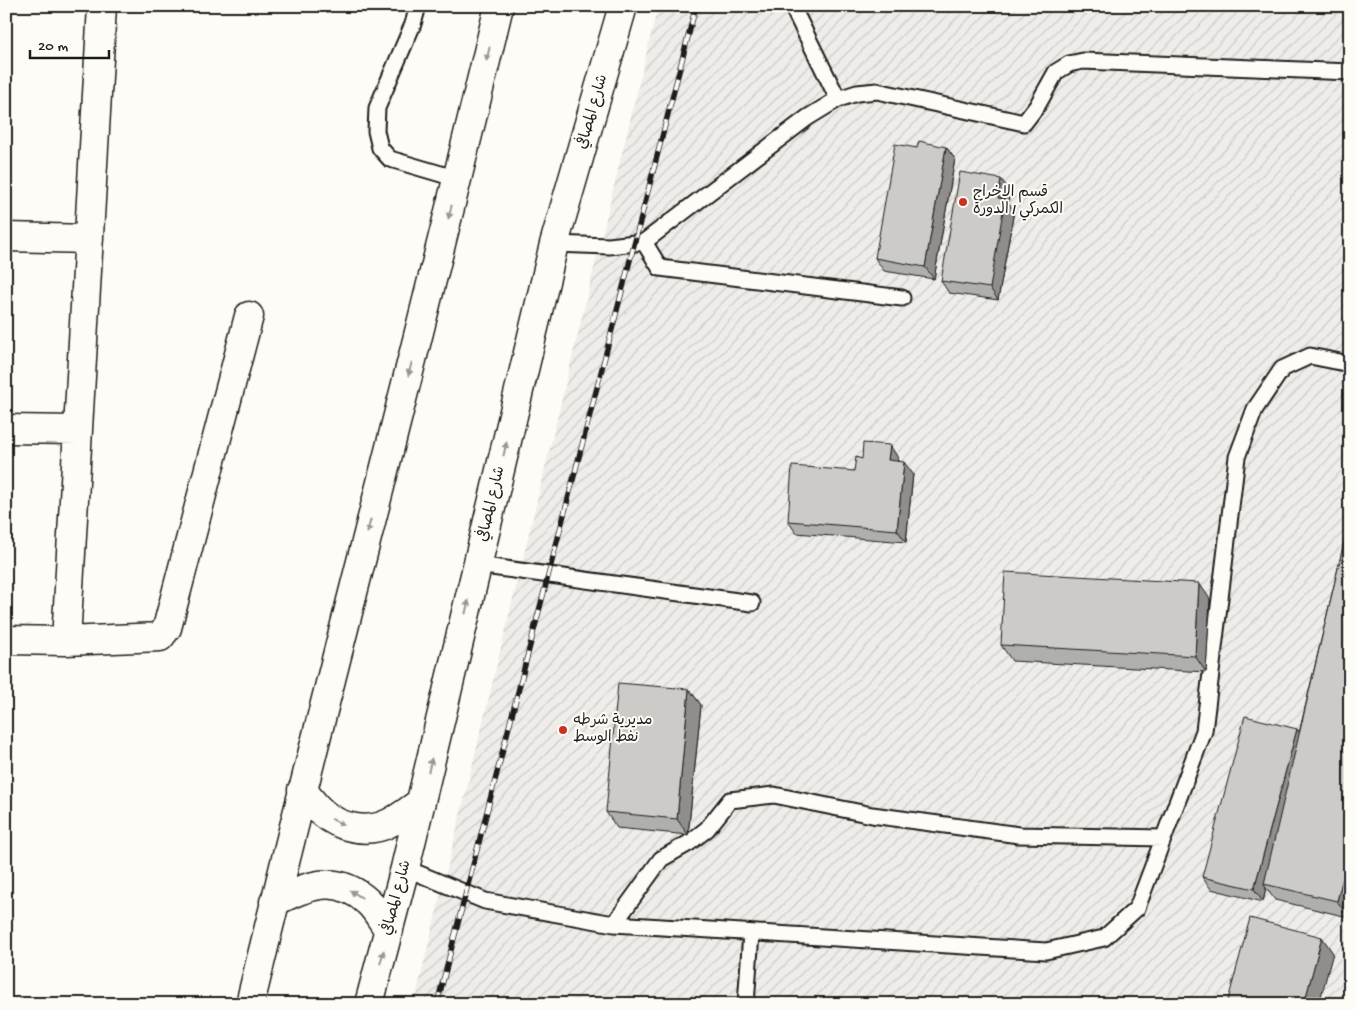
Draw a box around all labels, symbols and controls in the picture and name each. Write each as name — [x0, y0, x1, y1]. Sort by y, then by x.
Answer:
scale bar — [30, 28, 109, 60]
text: 20 m — [38, 38, 68, 56]
one-way arrow — [484, 46, 492, 61]
street label: شارع المصافي — [571, 72, 612, 152]
place label: قسم الاخراج الكمركي / الدورة — [973, 184, 1063, 221]
marker: قسم الاخراج الكمركي / الدورة — [957, 196, 969, 208]
one-way arrow — [446, 204, 454, 219]
one-way arrow — [405, 362, 413, 377]
one-way arrow — [501, 441, 509, 456]
street label: شارع المصافي — [472, 464, 509, 544]
one-way arrow — [365, 519, 373, 534]
one-way arrow — [463, 599, 471, 614]
place label: مديرية شرطه نفط الوسط — [573, 712, 653, 747]
marker: مديرية شرطه نفط الوسط — [557, 724, 569, 736]
one-way arrow — [426, 758, 434, 773]
one-way arrow — [331, 818, 345, 826]
street label: شارع المصافي — [375, 858, 416, 938]
one-way arrow — [350, 890, 363, 899]
one-way arrow — [378, 949, 386, 964]

